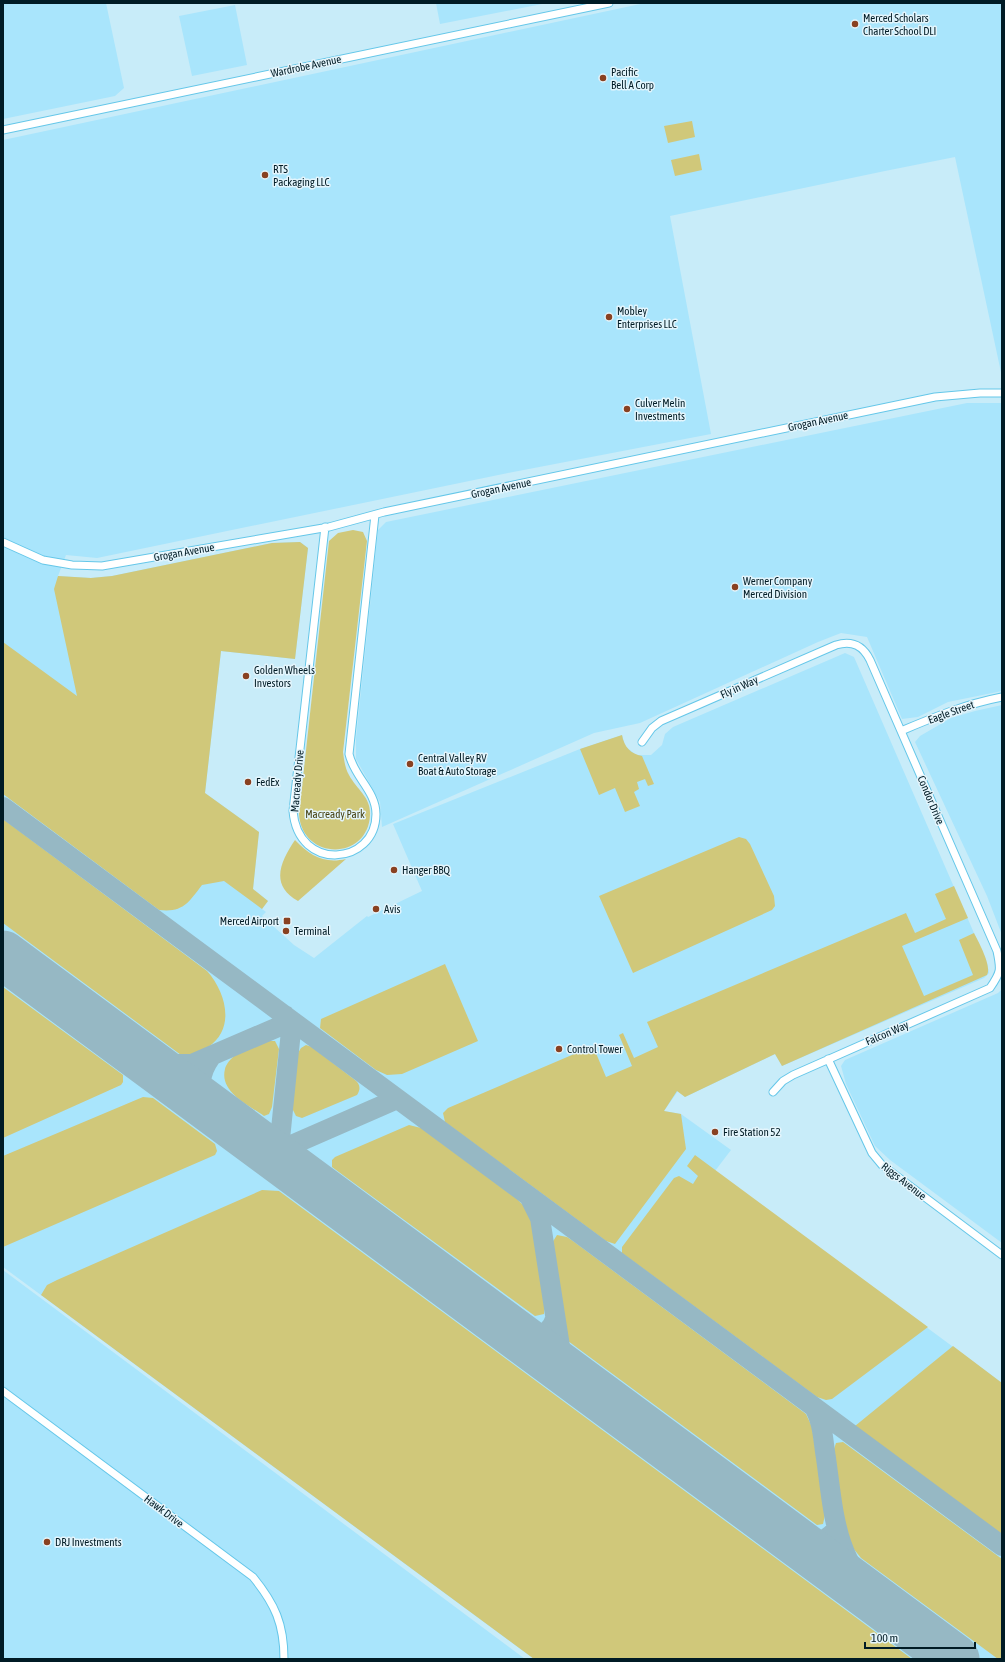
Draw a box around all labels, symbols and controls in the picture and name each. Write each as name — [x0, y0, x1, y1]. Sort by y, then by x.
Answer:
place label: Merced Scholars Charter School DLI — [863, 12, 936, 37]
marker: Merced Scholars Charter School DLI — [850, 19, 860, 29]
street label: Wardrobe Avenue — [270, 53, 342, 79]
place label: Pacific Bell A Corp — [611, 66, 654, 91]
marker: Pacific Bell A Corp — [598, 73, 608, 83]
place label: RTS Packaging LLC — [273, 163, 329, 188]
marker: RTS Packaging LLC — [260, 170, 270, 180]
place label: Mobley Enterprises LLC — [617, 305, 677, 330]
marker: Mobley Enterprises LLC — [604, 312, 614, 322]
place label: Culver Melin Investments — [635, 397, 685, 422]
marker: Culver Melin Investments — [622, 404, 632, 414]
street label: Grogan Avenue — [787, 409, 849, 433]
street label: Grogan Avenue — [470, 476, 532, 500]
street label: Grogan Avenue — [153, 541, 215, 563]
place label: Werner Company Merced Division — [743, 575, 813, 600]
marker: Werner Company Merced Division — [730, 582, 740, 592]
place label: Golden Wheels Investors — [254, 664, 315, 689]
marker: Golden Wheels Investors — [241, 671, 251, 681]
street label: Fly in Way — [718, 673, 760, 701]
street label: Eagle Street — [926, 698, 976, 726]
street label: Macready Drive — [288, 749, 306, 813]
place label: Central Valley RV Boat & Auto Storage — [418, 752, 496, 777]
marker: Central Valley RV Boat & Auto Storage — [405, 759, 415, 769]
street label: Condor Drive — [915, 774, 947, 826]
place label: FedEx — [256, 776, 280, 788]
marker: FedEx — [243, 777, 253, 787]
park label: Macready Park — [305, 808, 365, 820]
place label: Hanger BBQ — [402, 864, 451, 876]
marker: Hanger BBQ — [389, 865, 399, 875]
place label: Avis — [384, 903, 400, 915]
marker: Avis — [371, 904, 381, 914]
place label: Merced Airport — [220, 915, 279, 927]
marker: Merced Airport — [282, 916, 292, 926]
place label: Terminal — [294, 925, 330, 937]
marker: Terminal — [281, 926, 291, 936]
street label: Falcon Way — [864, 1018, 911, 1047]
place label: Control Tower — [567, 1043, 623, 1055]
marker: Control Tower — [554, 1044, 564, 1054]
place label: Fire Station 52 — [723, 1126, 781, 1138]
marker: Fire Station 52 — [710, 1127, 720, 1137]
street label: Riggs Avenue — [879, 1160, 929, 1202]
street label: Hawk Drive — [142, 1492, 186, 1530]
place label: DRJ Investments — [55, 1536, 122, 1548]
marker: DRJ Investments — [42, 1537, 52, 1547]
scale bar — [865, 1624, 975, 1650]
text: 100 m — [871, 1631, 898, 1645]

